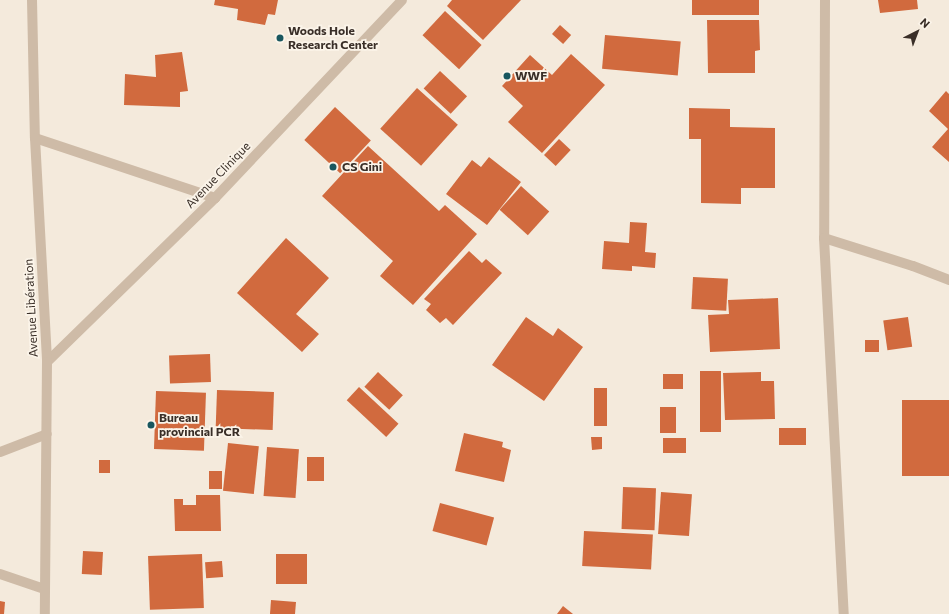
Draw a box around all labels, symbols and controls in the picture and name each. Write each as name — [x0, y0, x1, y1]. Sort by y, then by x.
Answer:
north arrow — [897, 12, 937, 52]
text: N — [918, 15, 933, 30]
place label: Woods Hole Research Center — [288, 24, 378, 52]
marker: Woods Hole Research Center — [275, 33, 285, 43]
place label: WWF — [515, 69, 547, 83]
marker: WWF — [502, 71, 512, 81]
street label: Avenue Clinique — [183, 139, 253, 211]
place label: CS Gini — [342, 160, 382, 174]
marker: CS Gini — [327, 161, 339, 173]
street label: Avenue Libération — [21, 258, 41, 358]
place label: Bureau provincial PCR — [159, 411, 240, 439]
marker: Bureau provincial PCR — [146, 420, 156, 430]

